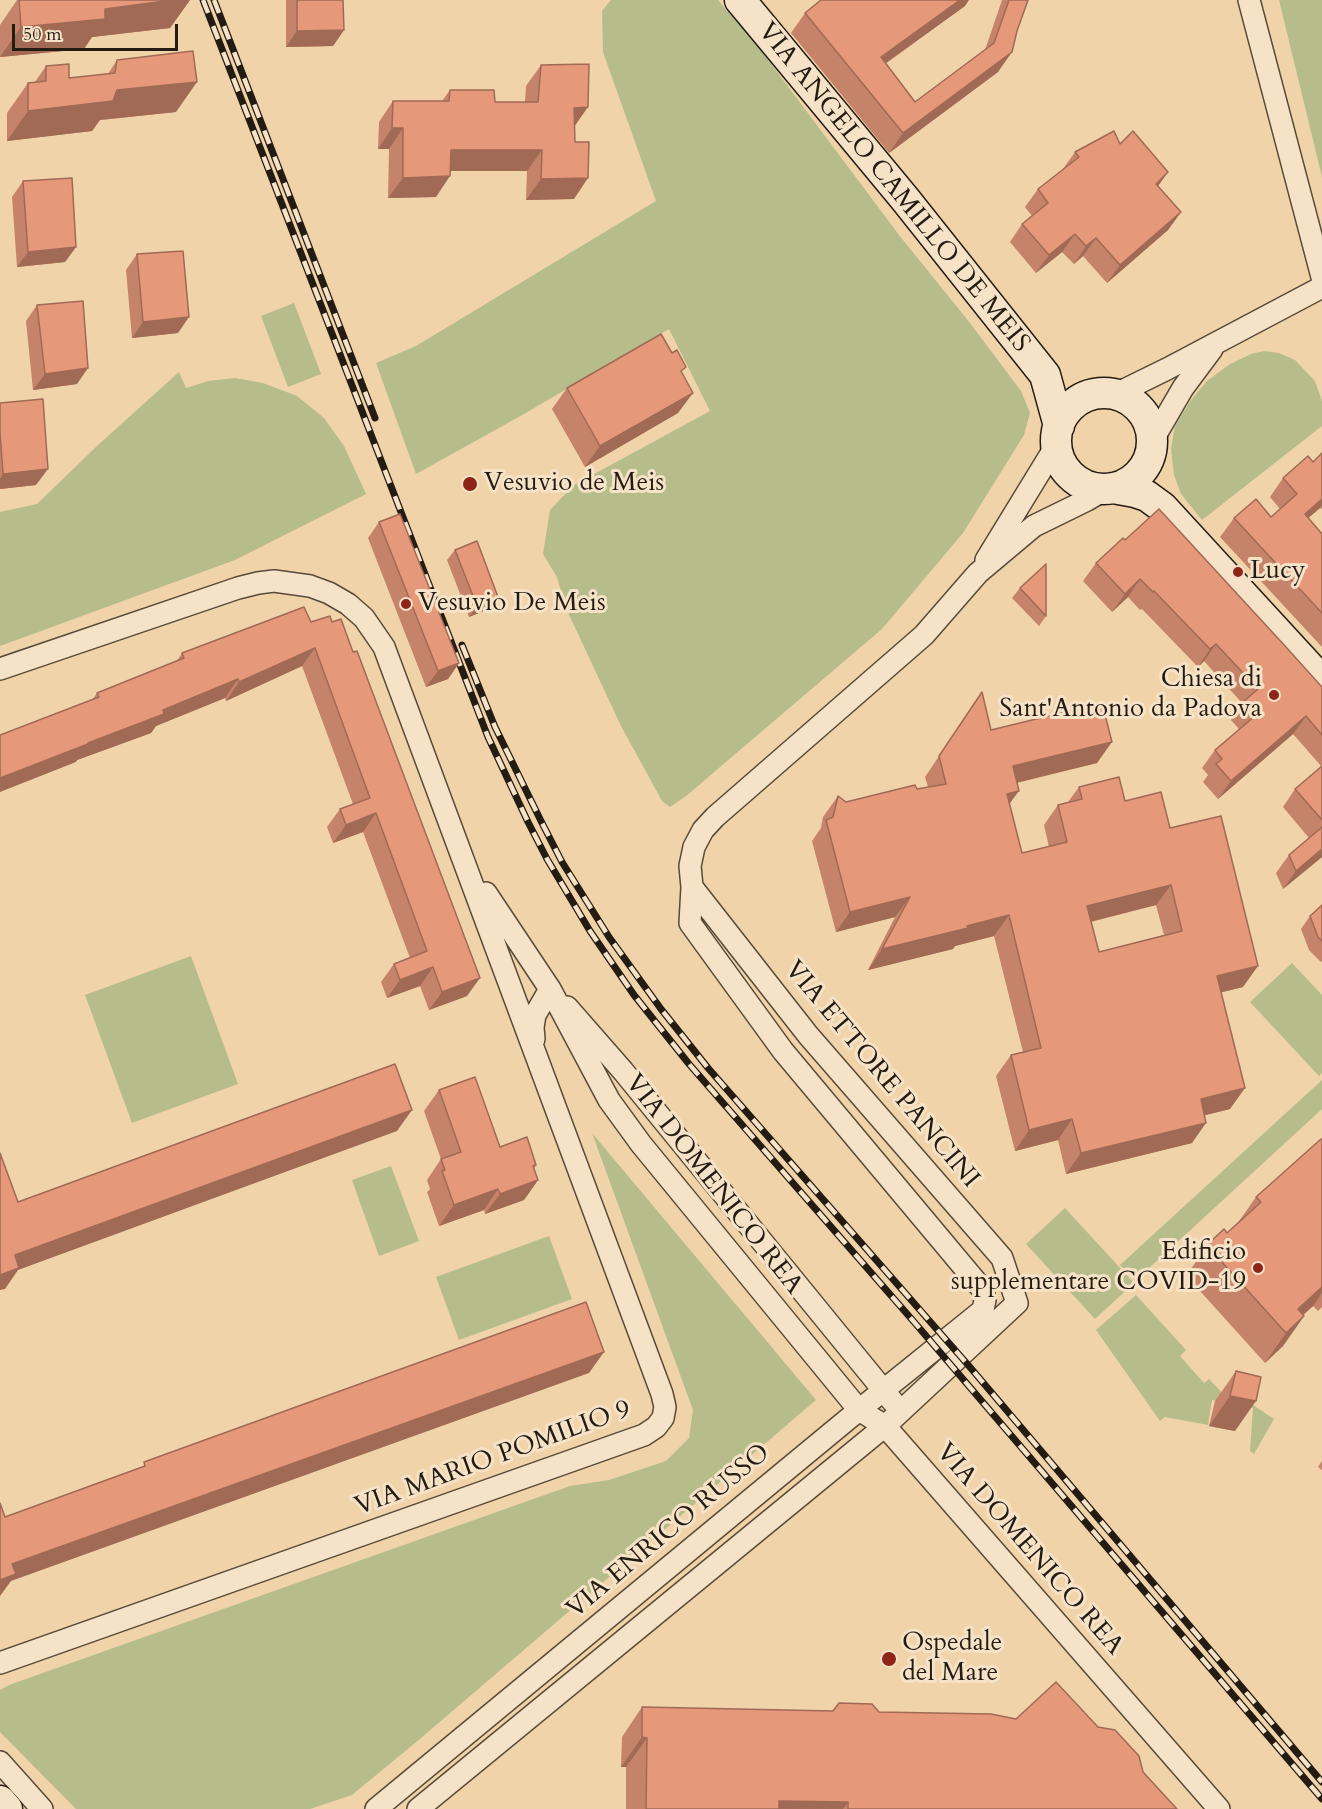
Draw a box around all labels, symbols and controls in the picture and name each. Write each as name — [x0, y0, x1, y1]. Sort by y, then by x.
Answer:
scale bar — [15, 12, 182, 50]
street label: VIA ANGELO CAMILLO DE MEIS — [750, 17, 1036, 359]
text: 50 m — [23, 22, 62, 47]
place label: Vesuvio de Meis — [484, 468, 664, 500]
marker: Vesuvio de Meis — [461, 475, 479, 493]
place label: Lucy — [1250, 556, 1306, 588]
marker: Lucy — [1231, 565, 1245, 579]
place label: Vesuvio De Meis — [418, 588, 606, 620]
marker: Vesuvio De Meis — [399, 597, 413, 611]
place label: Chiesa di Sant'Antonio da Padova — [999, 664, 1262, 726]
marker: Chiesa di Sant'Antonio da Padova — [1267, 688, 1281, 702]
street label: VIA ETTORE PANCINI — [777, 955, 985, 1195]
street label: VIA DOMENICO REA — [617, 1069, 809, 1301]
place label: Edificio supplementare COVID-19 — [951, 1237, 1246, 1298]
marker: Edificio supplementare COVID-19 — [1251, 1261, 1265, 1275]
street label: VIA MARIO POMILIO 9 — [351, 1395, 635, 1523]
street label: VIA ENRICO RUSSO — [561, 1438, 777, 1626]
street label: VIA DOMENICO REA — [928, 1438, 1130, 1662]
place label: Ospedale del Mare — [902, 1628, 1002, 1690]
marker: Ospedale del Mare — [880, 1650, 898, 1668]

